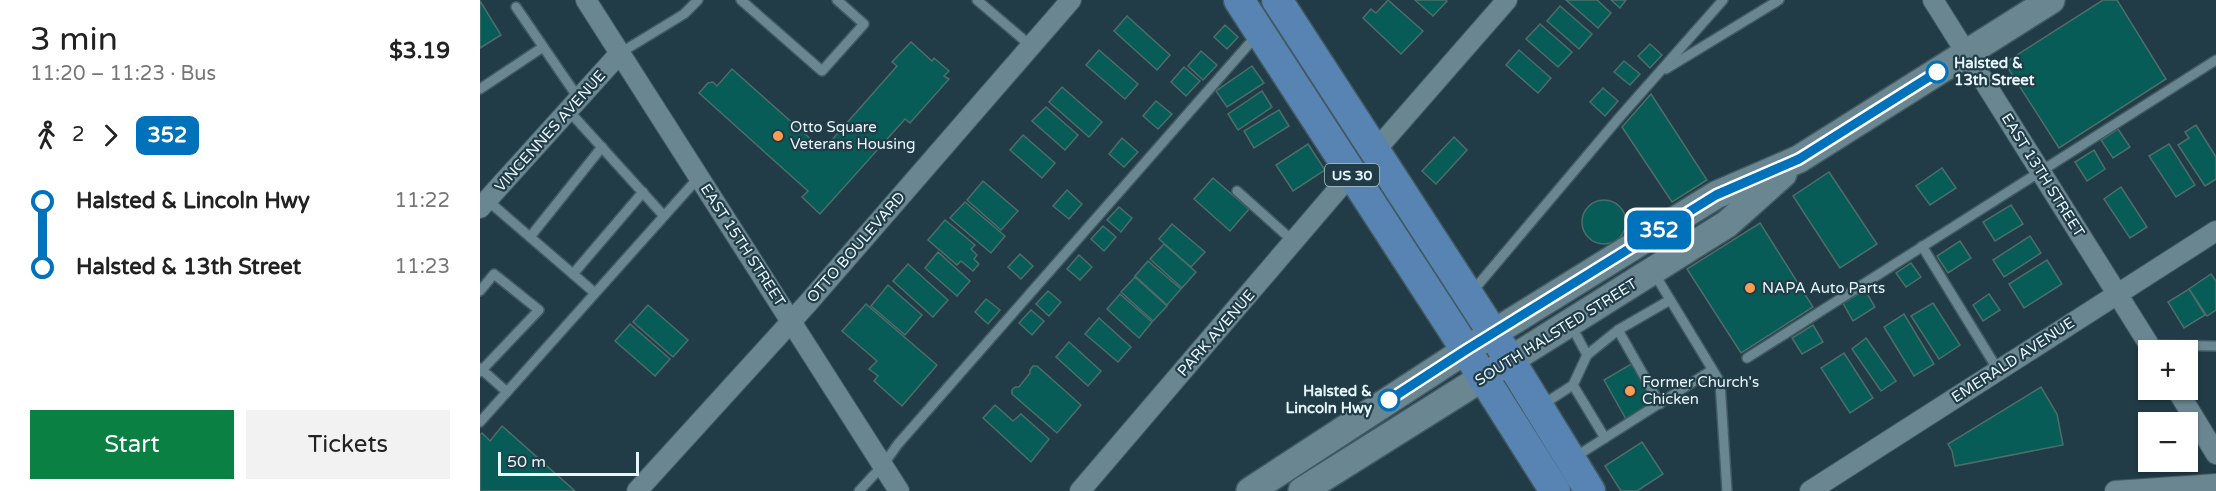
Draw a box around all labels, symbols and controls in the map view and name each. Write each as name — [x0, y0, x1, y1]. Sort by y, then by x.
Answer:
text: 3 min — [30, 20, 118, 59]
text: $3.19 — [389, 38, 450, 64]
place label: Halsted & 13th Street — [1954, 54, 2035, 89]
marker: Halsted & 13th Street — [1926, 61, 1948, 83]
text: 11:20 – 11:23 · Bus — [30, 62, 216, 86]
street label: VINCENNES AVENUE — [491, 67, 609, 195]
street label: EAST 13TH STREET — [1998, 110, 2088, 240]
place label: Otto Square Veterans Housing — [790, 118, 916, 153]
icon: walk — [30, 119, 63, 152]
icon: forward — [94, 119, 127, 152]
text: 2 — [72, 123, 85, 147]
text: 352 — [148, 123, 187, 148]
marker: Otto Square Veterans Housing — [771, 129, 785, 143]
road number: US 30 — [1325, 164, 1379, 186]
street label: EAST 15TH STREET — [697, 180, 789, 310]
text: Halsted & Lincoln Hwy — [76, 188, 310, 214]
street label: OTTO BOULEVARD — [803, 188, 909, 306]
text: 11:22 — [395, 189, 450, 213]
line badge: 352 — [1624, 210, 1694, 250]
text: 352 — [1639, 218, 1679, 243]
text: Halsted & 13th Street — [76, 254, 301, 280]
text: 11:23 — [395, 255, 450, 279]
street label: SOUTH HALSTED STREET — [1472, 275, 1640, 389]
place label: NAPA Auto Parts — [1762, 279, 1885, 297]
marker: NAPA Auto Parts — [1743, 281, 1757, 295]
street label: PARK AVENUE — [1174, 286, 1258, 380]
street label: EMERALD AVENUE — [1948, 314, 2078, 406]
map controls — [2138, 340, 2198, 472]
button: + — [2138, 340, 2198, 400]
place label: Former Church's Chicken — [1642, 373, 1759, 408]
place label: Halsted & Lincoln Hwy — [1286, 382, 1372, 418]
marker: Former Church's Chicken — [1623, 384, 1637, 398]
marker: Halsted & Lincoln Hwy — [1378, 389, 1400, 411]
button: Start — [30, 410, 234, 479]
button: Tickets — [246, 410, 450, 479]
button: − — [2138, 412, 2198, 472]
scale bar — [498, 449, 639, 476]
text: 50 m — [507, 452, 546, 472]

